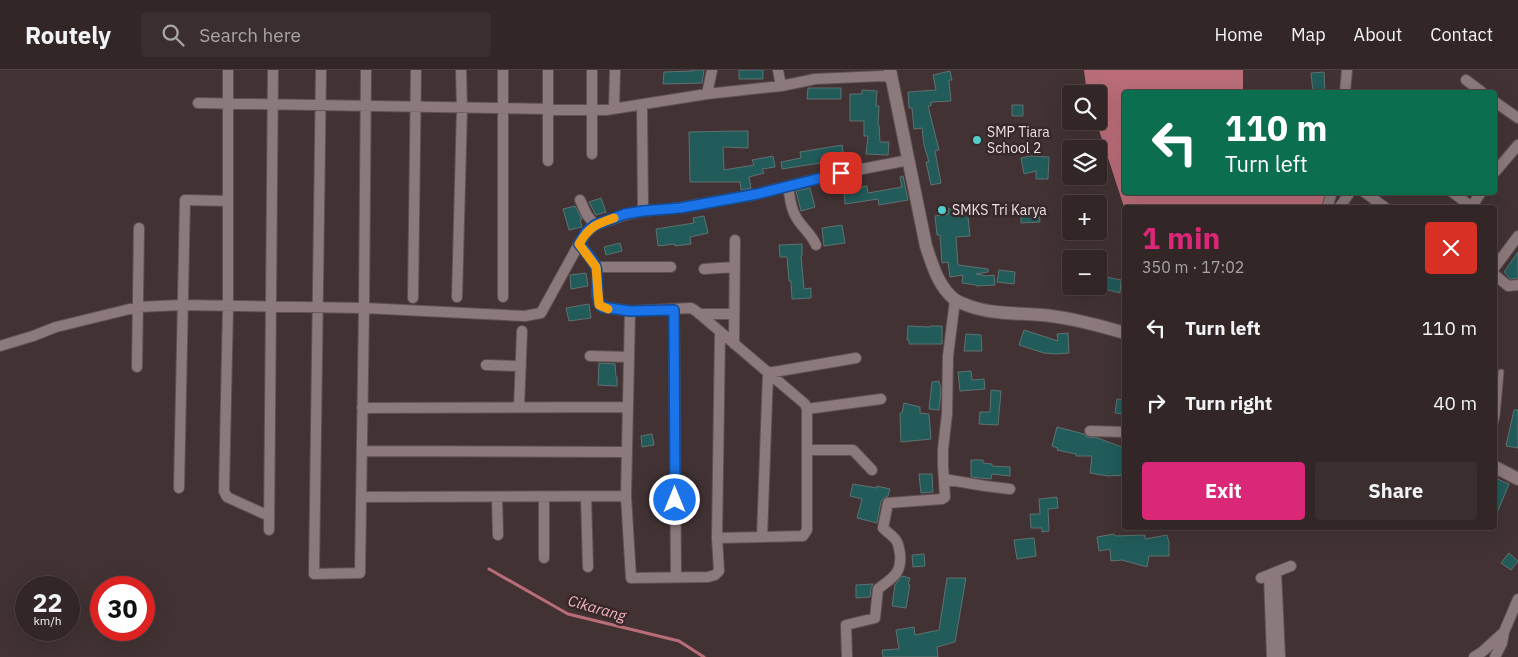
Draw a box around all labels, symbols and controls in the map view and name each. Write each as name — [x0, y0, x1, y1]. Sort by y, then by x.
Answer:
search box — [141, 12, 491, 57]
text: Routely — [25, 19, 111, 51]
icon: search — [159, 21, 187, 49]
text: Search here — [199, 23, 301, 47]
text: Home — [1215, 23, 1263, 46]
text: Map — [1291, 23, 1326, 46]
text: About — [1354, 23, 1402, 46]
text: Contact — [1430, 23, 1493, 46]
map controls — [1062, 85, 1107, 295]
button: search — [1062, 85, 1107, 130]
text: 110 m — [1225, 105, 1328, 151]
icon: left — [1142, 110, 1207, 175]
place label: SMP Tiara School 2 — [987, 123, 1050, 157]
marker: SMP Tiara School 2 — [971, 134, 983, 146]
button: layers — [1062, 140, 1107, 185]
text: Turn left — [1225, 149, 1308, 178]
pin — [820, 152, 862, 194]
icon: arrive — [827, 159, 855, 187]
button: + — [1062, 195, 1107, 240]
place label: SMKS Tri Karya — [952, 201, 1047, 219]
marker: SMKS Tri Karya — [936, 204, 948, 216]
text: 1 min — [1142, 218, 1220, 257]
button: close — [1425, 222, 1477, 274]
button: − — [1062, 250, 1107, 295]
text: 350 m · 17:02 — [1142, 257, 1244, 277]
icon: left — [1142, 314, 1170, 342]
text: Turn left — [1185, 316, 1261, 340]
text: 110 m — [1422, 316, 1477, 340]
icon: right — [1142, 389, 1170, 417]
text: Turn right — [1185, 391, 1272, 415]
text: 40 m — [1433, 391, 1477, 415]
button: Exit — [1142, 462, 1305, 520]
button: Share — [1315, 462, 1477, 520]
position arrow — [648, 473, 700, 525]
speed limit sign: 30 — [90, 576, 155, 641]
text: 22 — [32, 586, 63, 619]
water label: Cikarang — [566, 591, 629, 626]
text: km/h — [33, 613, 62, 628]

